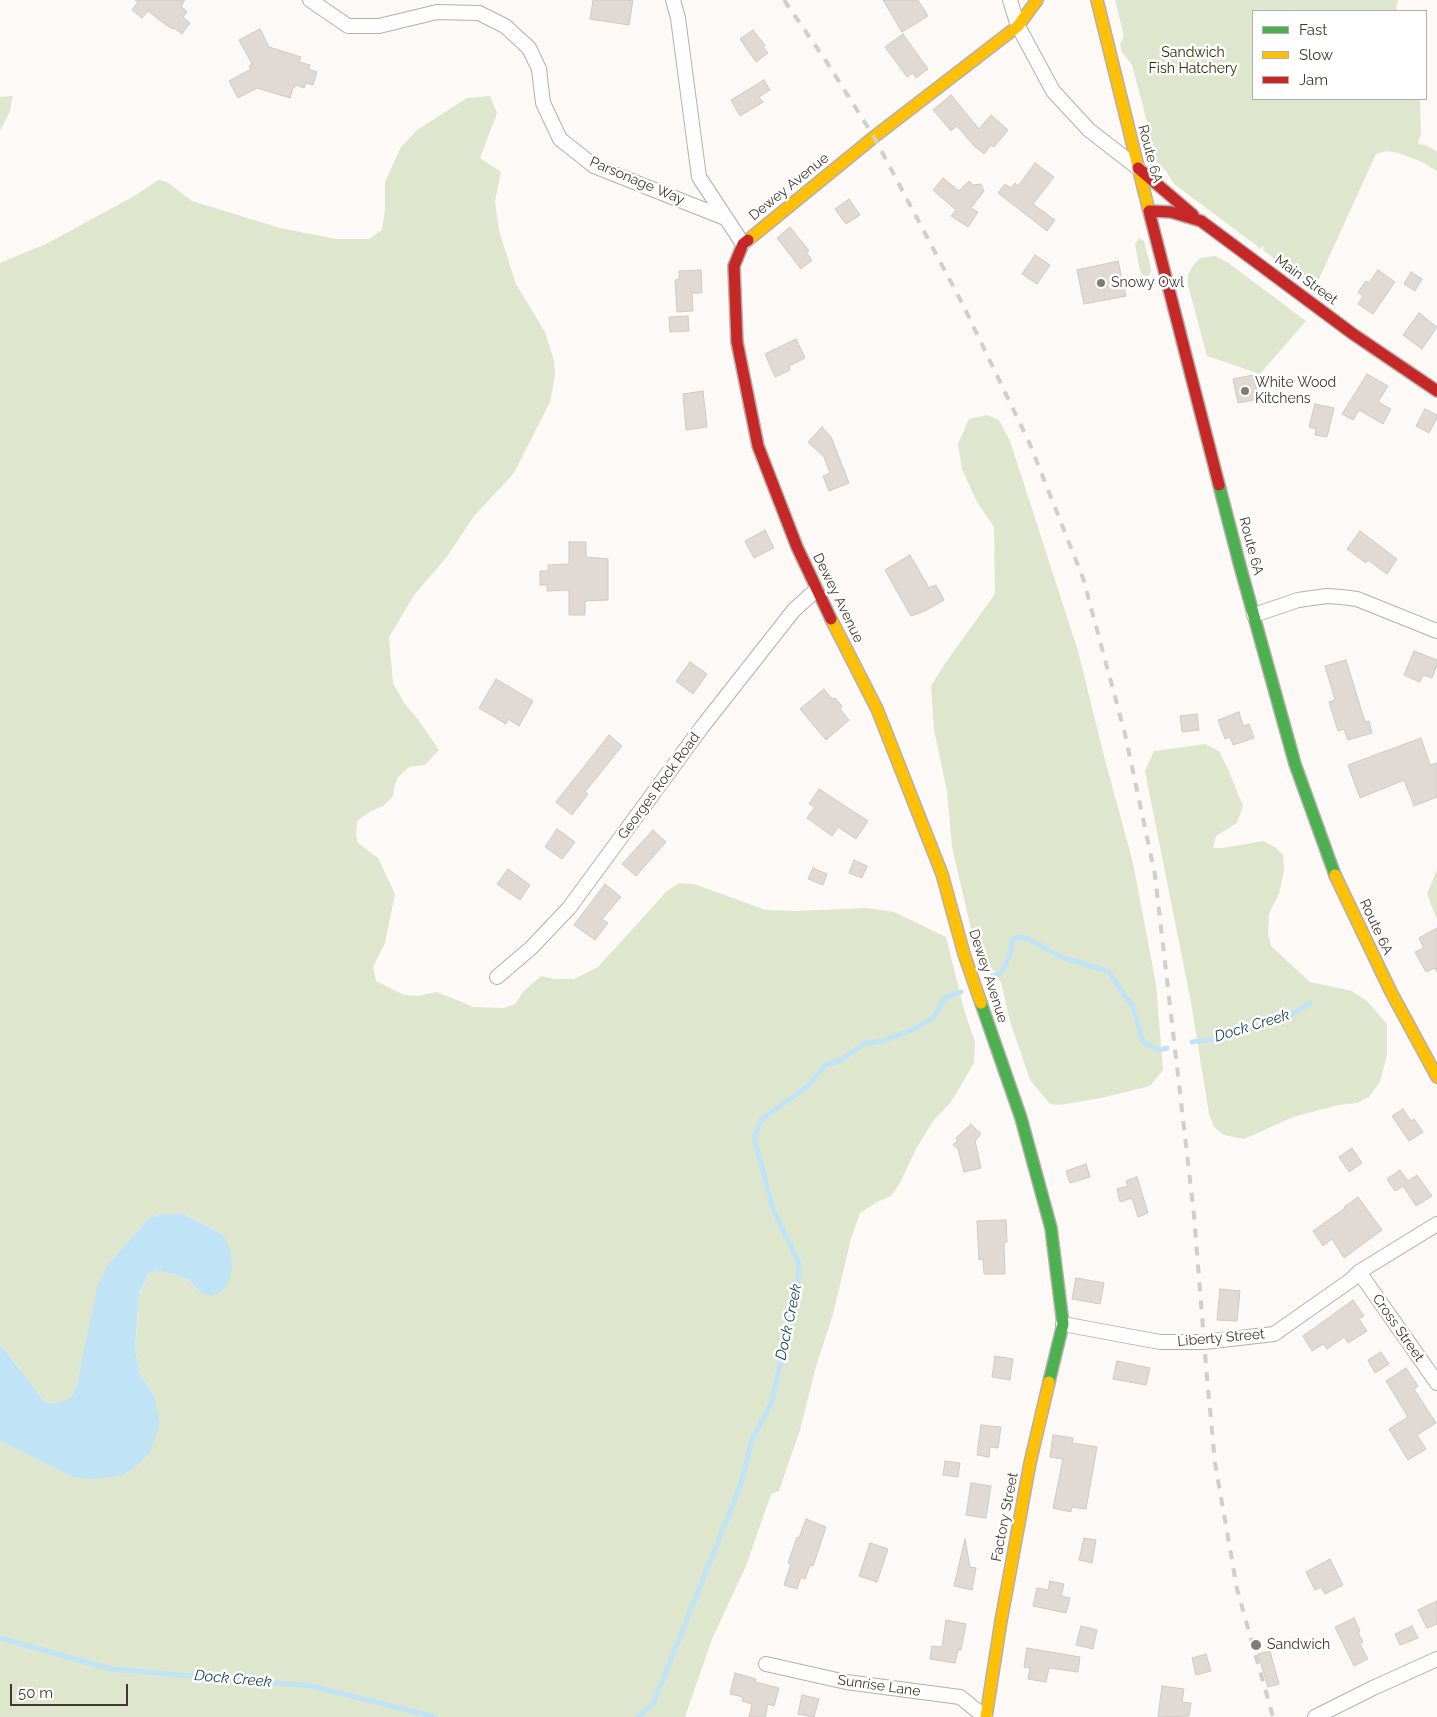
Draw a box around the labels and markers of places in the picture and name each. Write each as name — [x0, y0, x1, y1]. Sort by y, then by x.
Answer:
place label: Snowy Owl — [1111, 275, 1184, 291]
marker: Snowy Owl — [1095, 277, 1107, 289]
place label: White Wood Kitchens — [1255, 375, 1336, 408]
marker: White Wood Kitchens — [1239, 385, 1251, 397]
place label: Sandwich — [1267, 1637, 1330, 1653]
marker: Sandwich — [1249, 1638, 1263, 1652]

